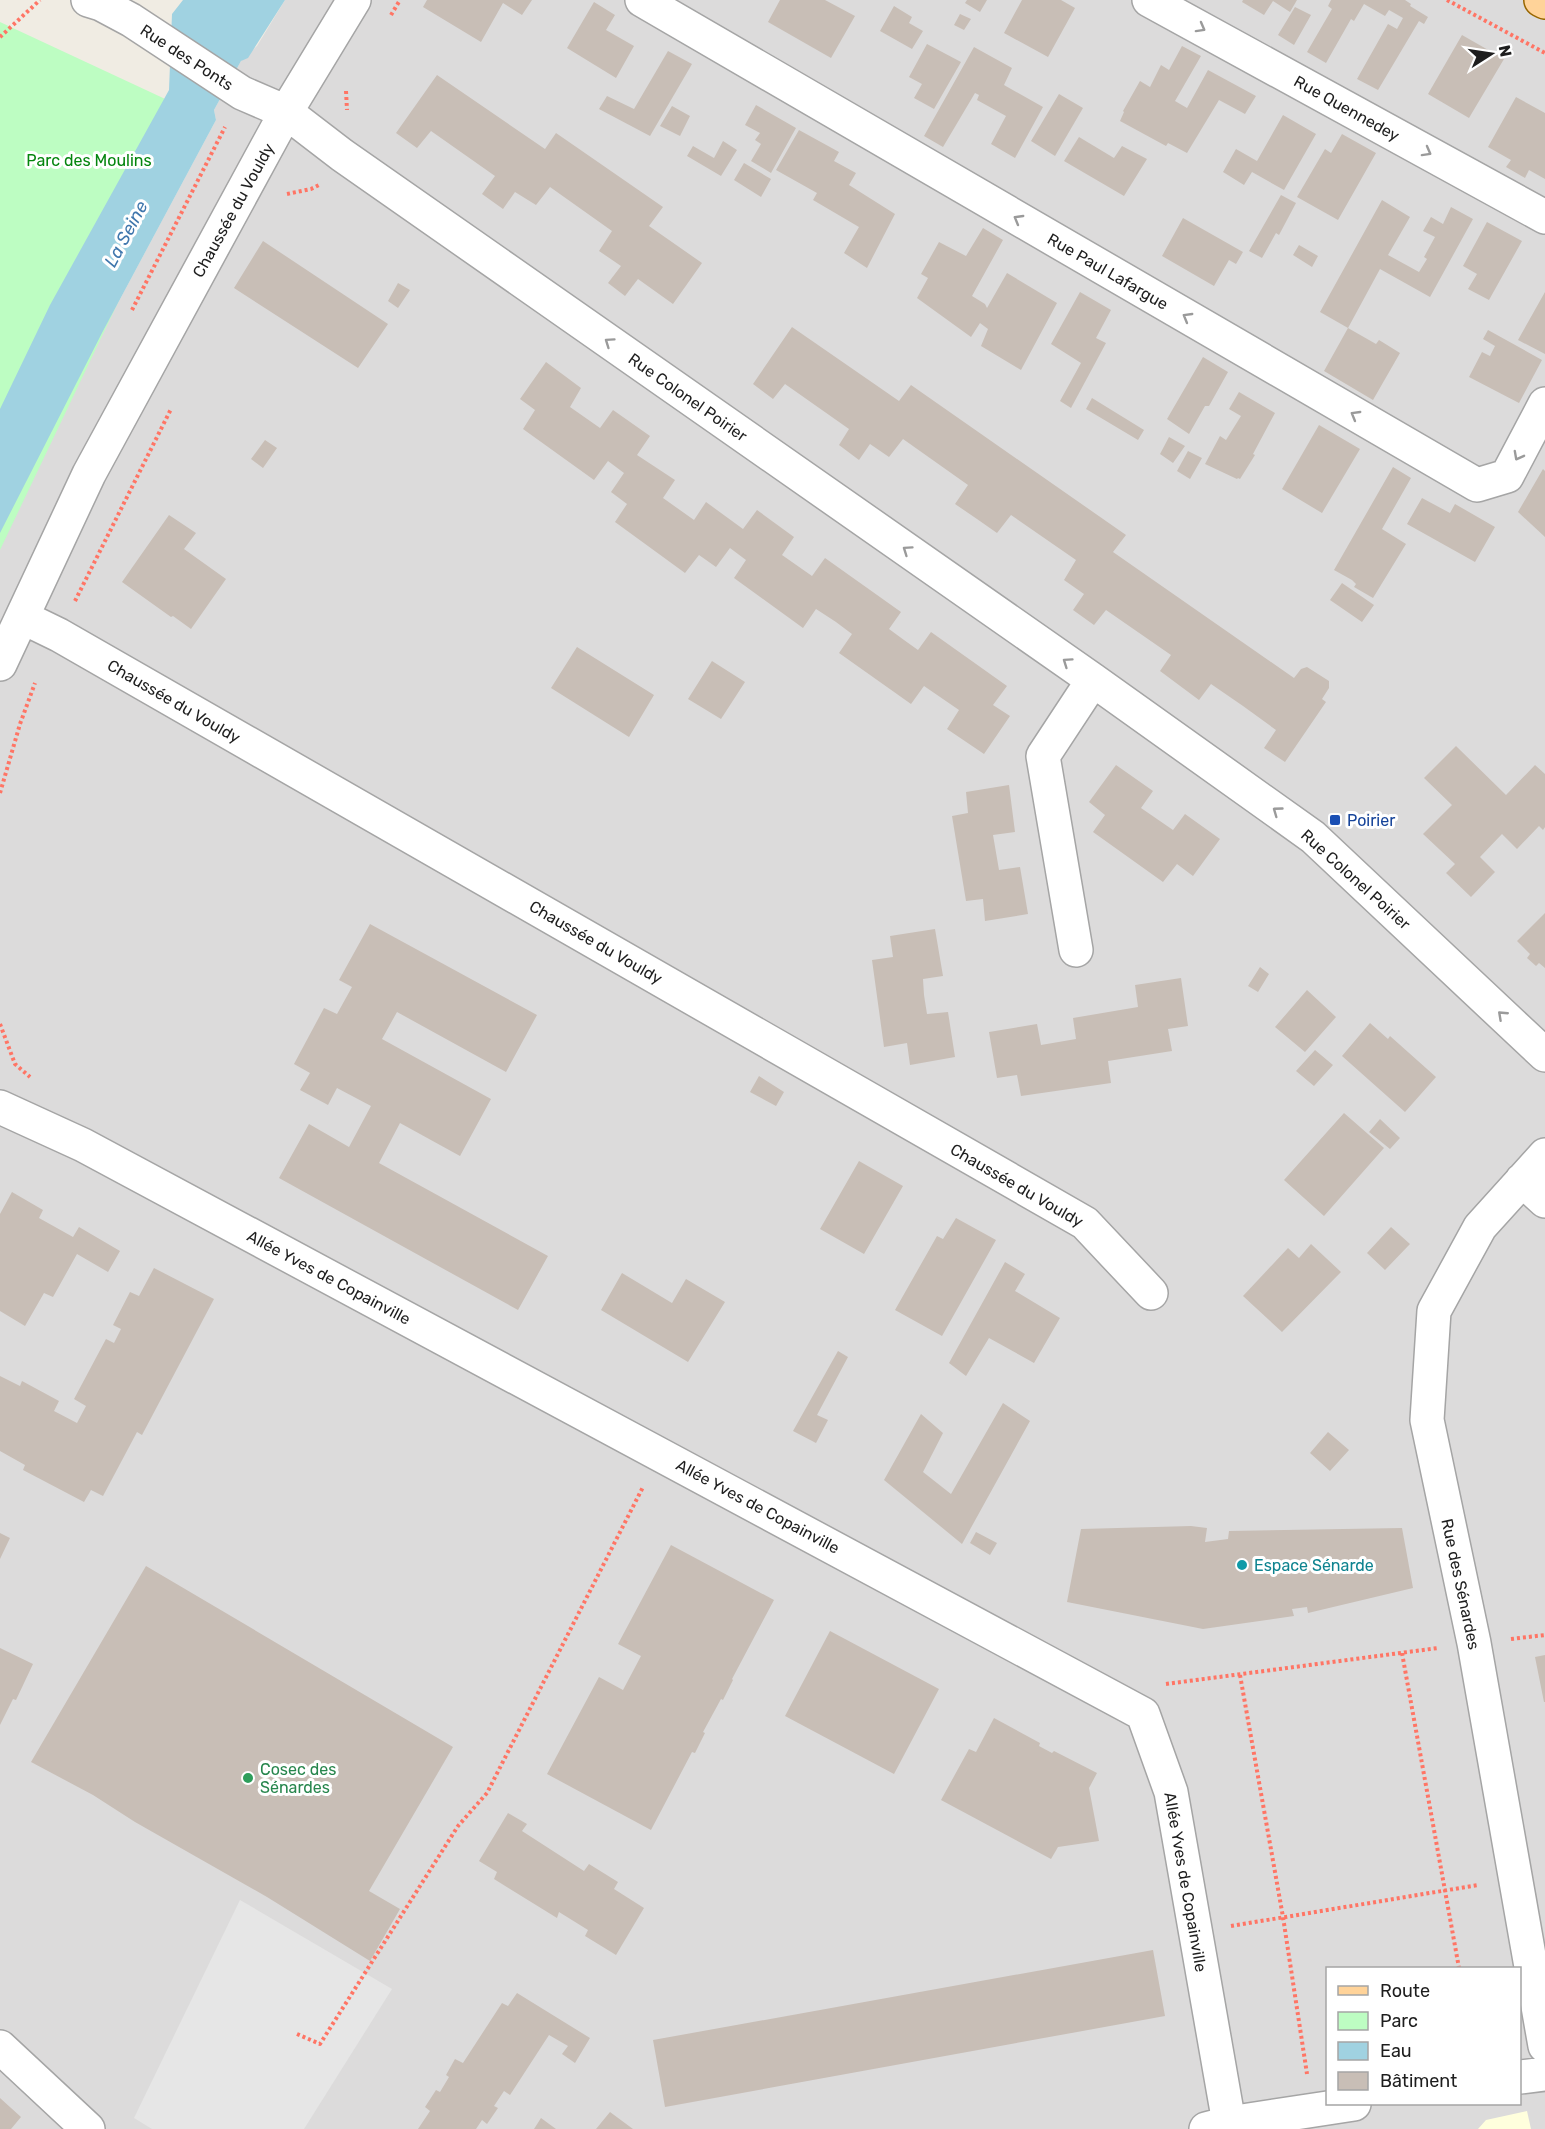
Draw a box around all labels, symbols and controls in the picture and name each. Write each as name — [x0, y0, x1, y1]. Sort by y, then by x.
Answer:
street label: Rue des Ponts — [137, 20, 237, 94]
one-way arrow — [1194, 21, 1205, 32]
north arrow — [1461, 24, 1521, 84]
text: N — [1495, 43, 1516, 59]
street label: Rue Quennedey — [1291, 72, 1403, 145]
street label: Chaussée du Vouldy — [189, 140, 278, 281]
one-way arrow — [1421, 145, 1431, 156]
park label: Parc des Moulins — [26, 151, 152, 170]
water label: La Seine — [99, 197, 153, 271]
one-way arrow — [1014, 214, 1024, 226]
street label: Rue Paul Lafargue — [1044, 229, 1171, 314]
one-way arrow — [1183, 312, 1193, 324]
one-way arrow — [605, 338, 616, 349]
street label: Rue Colonel Poirier — [625, 349, 751, 446]
one-way arrow — [1351, 410, 1361, 422]
one-way arrow — [1514, 450, 1525, 460]
one-way arrow — [902, 546, 913, 557]
street label: Chaussée du Vouldy — [104, 656, 244, 747]
one-way arrow — [1062, 658, 1073, 669]
one-way arrow — [1272, 807, 1283, 818]
place label: Poirier — [1347, 811, 1395, 830]
marker: Poirier — [1328, 813, 1342, 827]
street label: Rue Colonel Poirier — [1297, 825, 1414, 933]
street label: Chaussée du Vouldy — [526, 897, 666, 988]
one-way arrow — [1499, 1011, 1509, 1022]
street label: Chaussée du Vouldy — [947, 1140, 1087, 1231]
street label: Allée Yves de Copainville — [244, 1226, 414, 1329]
street label: Allée Yves de Copainville — [673, 1455, 843, 1558]
street label: Rue des Sénardes — [1437, 1517, 1484, 1651]
place label: Espace Sénarde — [1254, 1556, 1374, 1575]
marker: Espace Sénarde — [1235, 1558, 1249, 1572]
place label: Cosec des Sénardes — [260, 1760, 336, 1797]
marker: Cosec des Sénardes — [241, 1771, 255, 1785]
street label: Allée Yves de Copainville — [1160, 1791, 1211, 1974]
legend — [1326, 1967, 1521, 2105]
text: Route — [1380, 1980, 1430, 2002]
text: Parc — [1380, 2010, 1418, 2032]
text: Eau — [1380, 2040, 1412, 2062]
text: Bâtiment — [1380, 2070, 1457, 2092]

